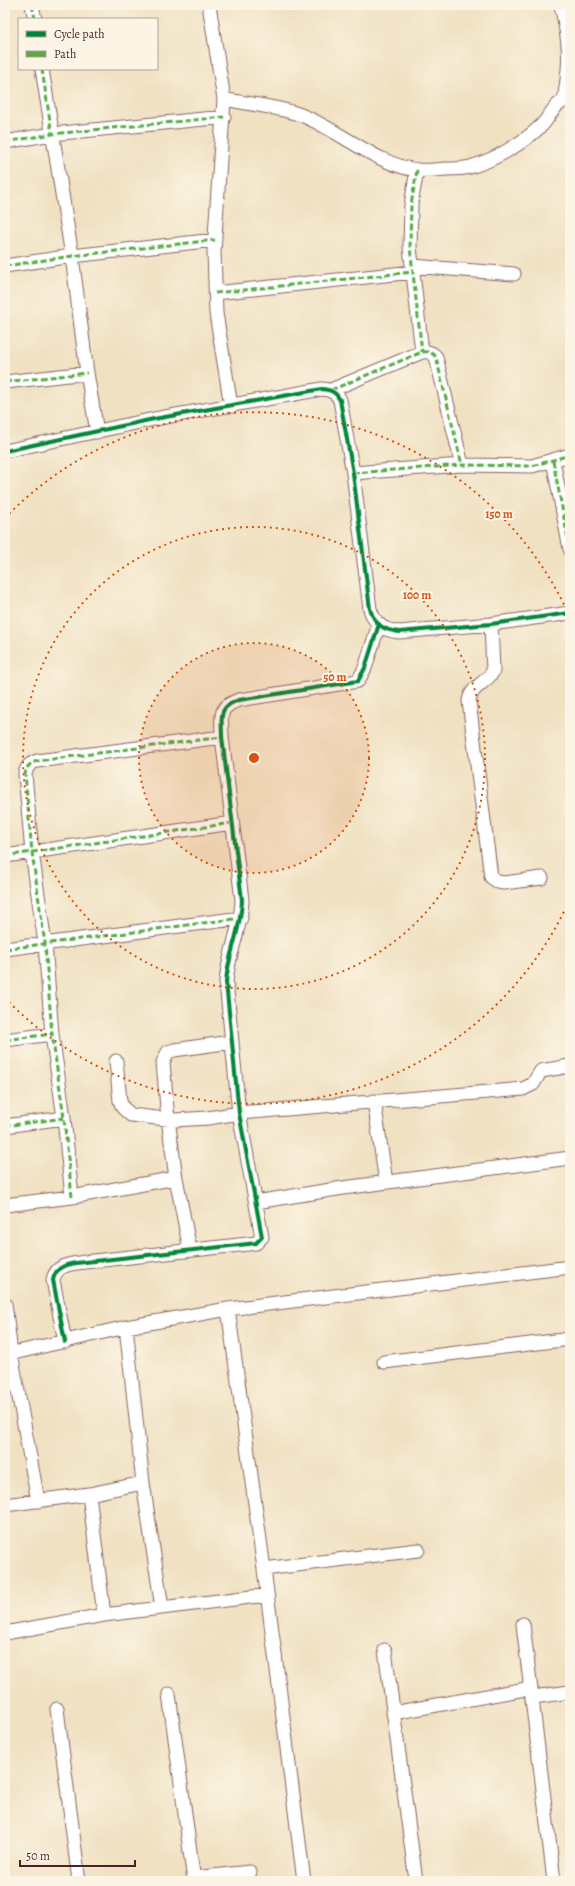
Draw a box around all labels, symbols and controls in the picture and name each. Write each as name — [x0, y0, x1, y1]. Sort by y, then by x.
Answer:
legend — [18, 18, 158, 70]
text: Cycle path — [54, 26, 105, 42]
text: Path — [54, 46, 77, 62]
text: 150 m — [485, 506, 513, 522]
text: 100 m — [403, 587, 431, 603]
text: 50 m — [323, 669, 347, 685]
centre of rings — [247, 751, 261, 765]
scale bar — [20, 1842, 135, 1868]
text: 50 m — [26, 1848, 50, 1864]

